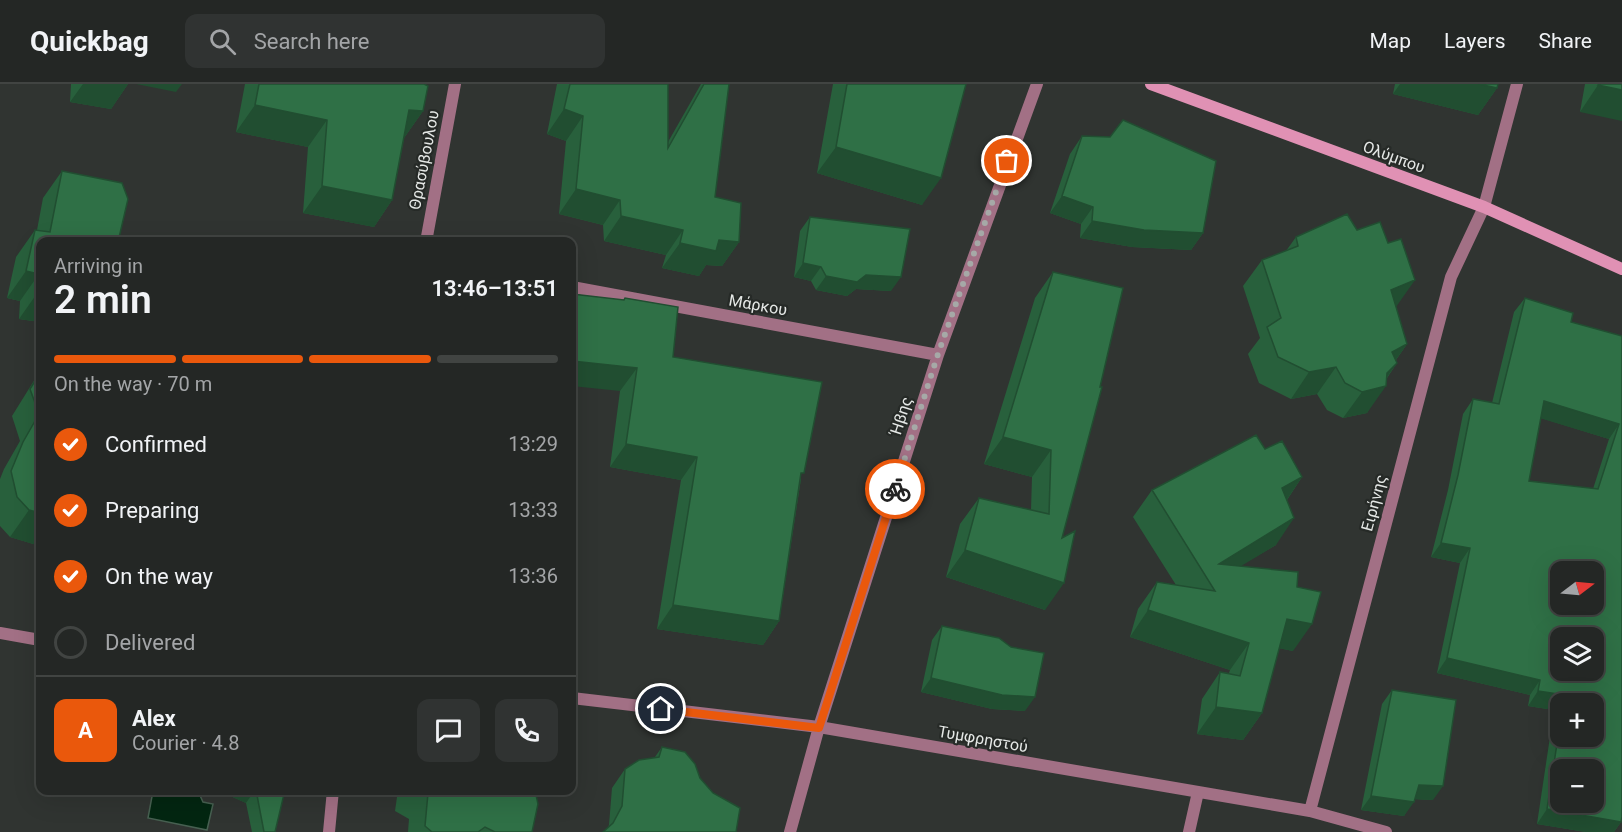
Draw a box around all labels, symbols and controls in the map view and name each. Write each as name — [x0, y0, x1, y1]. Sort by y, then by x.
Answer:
search box — [185, 14, 605, 68]
text: Quickbag — [30, 25, 149, 58]
icon: search — [206, 25, 239, 58]
text: Search here — [254, 29, 369, 54]
text: Map — [1369, 29, 1411, 53]
text: Layers — [1444, 29, 1505, 53]
text: Share — [1538, 29, 1592, 53]
street label: Θρασύβουλου — [405, 109, 443, 211]
pin — [981, 135, 1032, 186]
street label: Ολύμπου — [1360, 137, 1428, 177]
icon: bag — [990, 144, 1023, 177]
text: Arriving in — [54, 254, 143, 278]
text: 13:46–13:51 — [431, 276, 558, 301]
text: 2 min — [54, 277, 152, 323]
street label: Μάρκου — [727, 291, 789, 319]
text: On the way · 70 m — [54, 372, 212, 396]
street label: Ήβης — [886, 394, 916, 439]
icon: check — [54, 428, 87, 461]
text: Confirmed — [105, 432, 207, 457]
text: 13:29 — [508, 432, 558, 456]
courier — [865, 459, 925, 519]
icon: bike — [879, 473, 912, 506]
street label: Ειρήνης — [1357, 473, 1391, 533]
icon: check — [54, 494, 87, 527]
text: Preparing — [105, 498, 199, 523]
text: 13:33 — [508, 498, 558, 522]
icon: check — [54, 560, 87, 593]
north arrow — [1550, 561, 1604, 615]
map controls — [1550, 561, 1604, 813]
text: On the way — [105, 564, 213, 589]
text: 13:36 — [508, 564, 558, 588]
button: layers — [1550, 627, 1604, 681]
text: Delivered — [105, 630, 195, 655]
pin — [635, 683, 686, 734]
icon: home — [644, 692, 677, 725]
button: + — [1550, 693, 1604, 747]
button: chat — [417, 699, 480, 762]
button: phone — [495, 699, 558, 762]
text: Alex — [132, 706, 176, 731]
text: A — [78, 718, 93, 743]
street label: Τυμφρηστού — [936, 722, 1030, 756]
text: Courier · 4.8 — [132, 731, 239, 755]
button: − — [1550, 759, 1604, 813]

